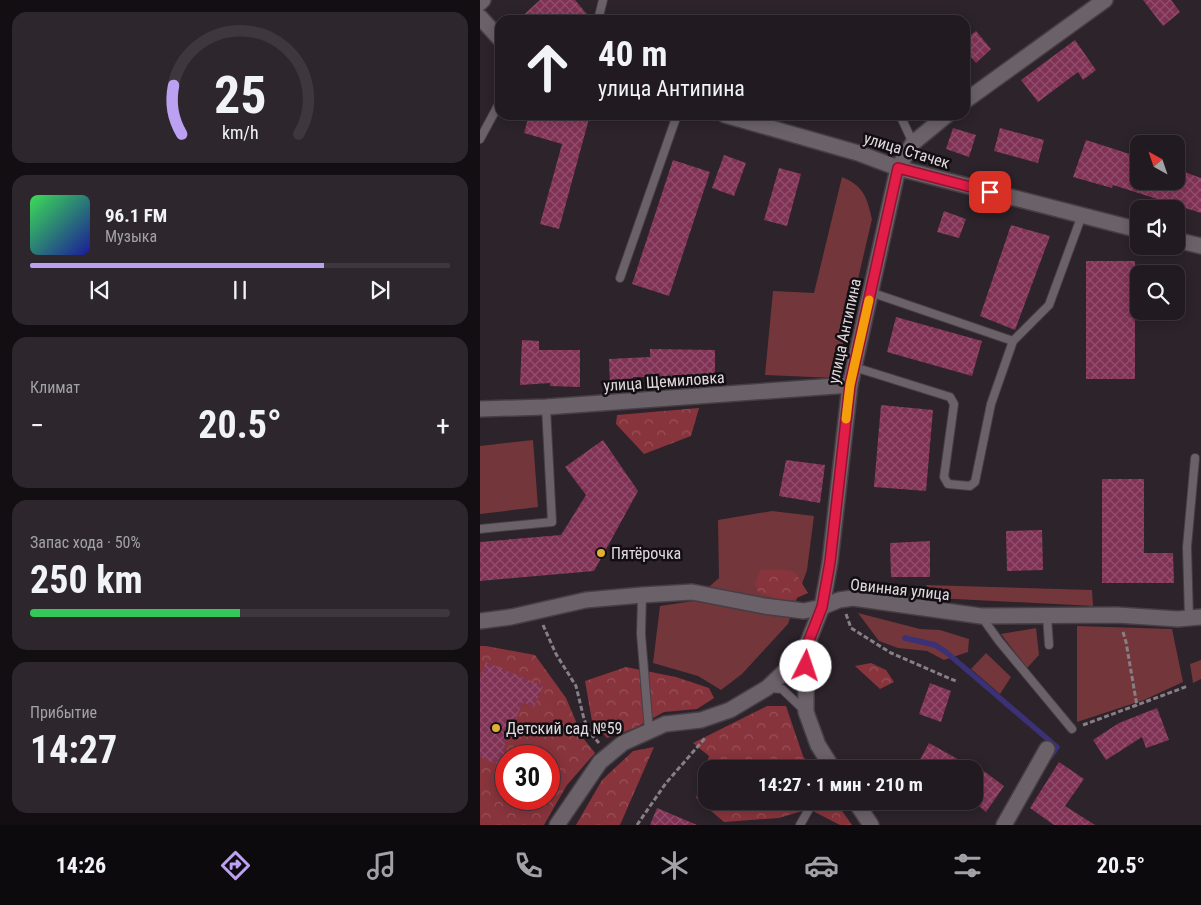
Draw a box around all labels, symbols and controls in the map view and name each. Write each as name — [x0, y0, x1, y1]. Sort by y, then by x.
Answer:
text: 40 m — [598, 34, 667, 75]
icon: ahead — [515, 35, 580, 100]
text: 25 — [214, 65, 266, 126]
text: улица Антипина — [598, 76, 745, 101]
text: km/h — [222, 122, 258, 143]
street label: улица Стачек — [862, 128, 952, 173]
north arrow — [1130, 135, 1185, 190]
map controls — [1130, 135, 1185, 320]
pin — [969, 171, 1011, 213]
icon: arrive — [976, 178, 1004, 206]
button: sound — [1130, 200, 1185, 255]
text: 96.1 FM — [105, 204, 167, 227]
text: Музыка — [105, 227, 157, 246]
button: search — [1130, 265, 1185, 320]
icon: previous — [86, 276, 114, 304]
icon: pause — [226, 276, 254, 304]
icon: next — [366, 276, 394, 304]
street label: улица Антипина — [824, 277, 865, 385]
street label: улица Щемиловка — [603, 368, 725, 395]
text: Климат — [30, 378, 80, 397]
text: 20.5° — [198, 403, 282, 447]
text: − — [30, 409, 44, 442]
text: + — [436, 409, 450, 442]
text: Запас хода · 50% — [30, 533, 141, 552]
place label: Пятёрочка — [611, 544, 681, 563]
marker: Пятёрочка — [595, 547, 607, 559]
text: 250 km — [30, 558, 143, 602]
street label: Овинная улица — [849, 575, 951, 604]
position arrow — [779, 639, 831, 691]
text: Прибытие — [30, 703, 97, 722]
place label: Детский сад №59 — [506, 719, 622, 738]
marker: Детский сад №59 — [490, 722, 502, 734]
text: 14:27 — [30, 728, 117, 772]
speed limit sign: 30 — [495, 745, 560, 810]
text: 14:27 · 1 мин · 210 m — [758, 773, 923, 796]
icon: directions — [218, 848, 253, 883]
icon: music — [364, 848, 399, 883]
icon: phone — [511, 848, 546, 883]
icon: climate — [657, 848, 692, 883]
icon: car — [804, 848, 839, 883]
icon: filters — [950, 848, 985, 883]
text: 14:26 — [56, 853, 106, 878]
text: 20.5° — [1097, 853, 1145, 878]

